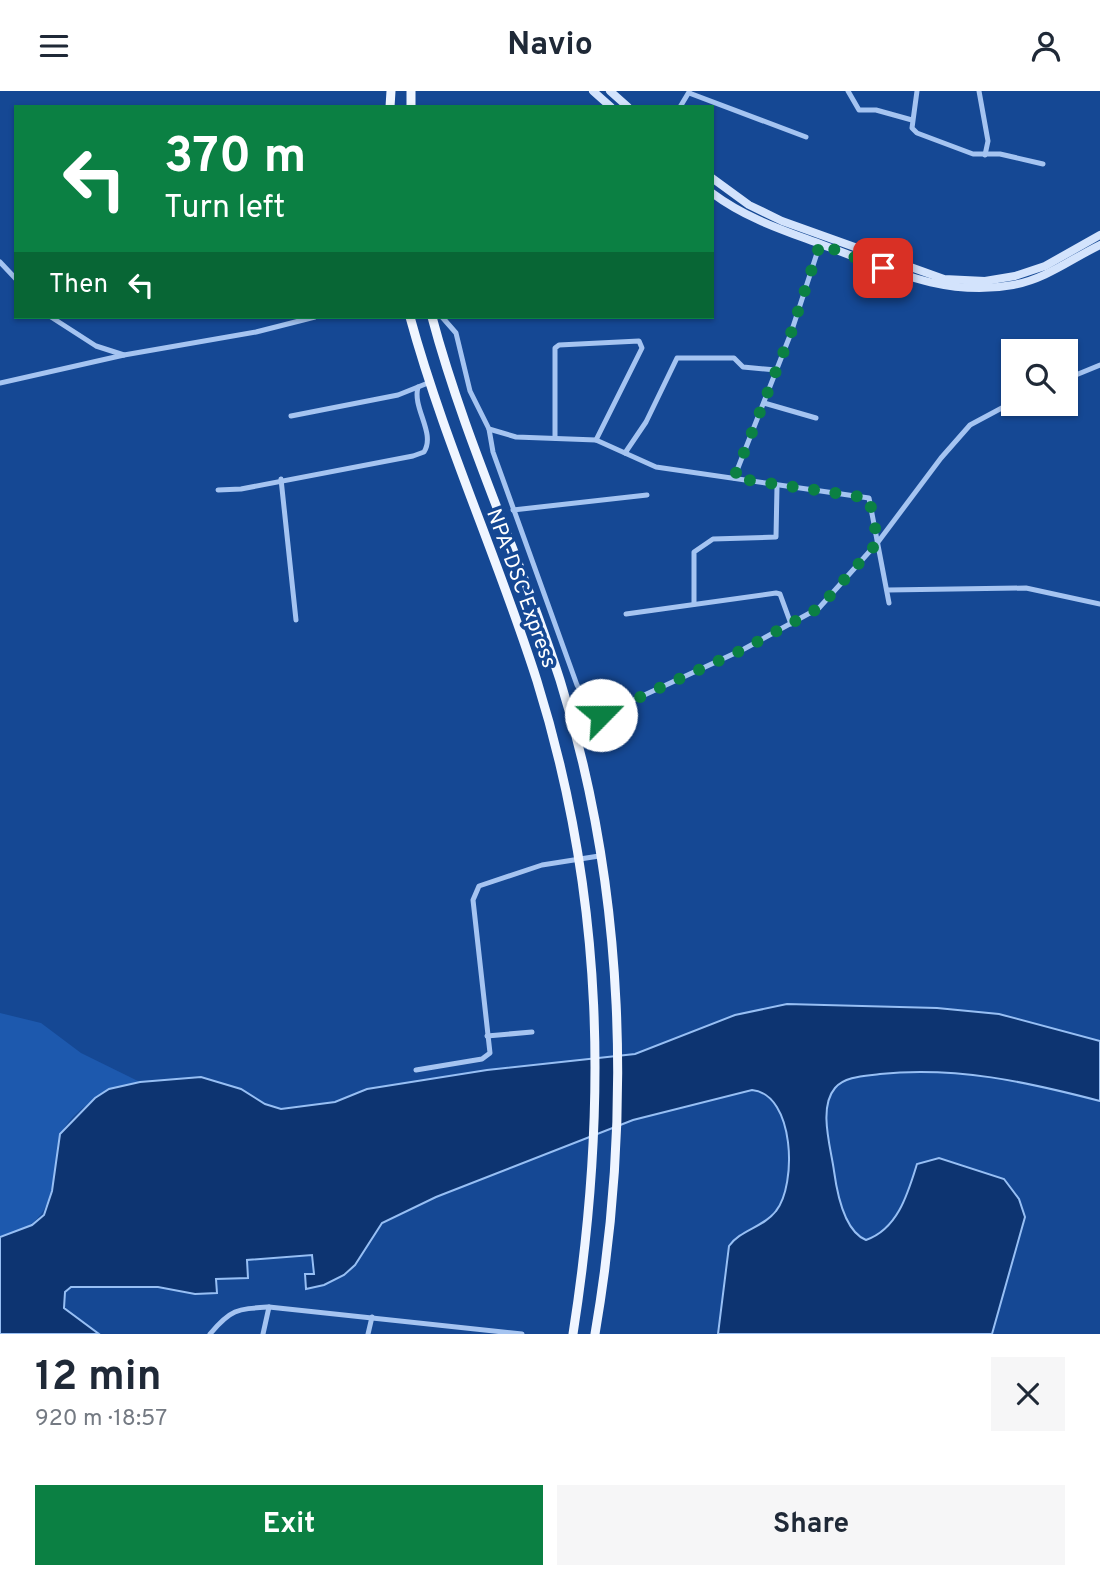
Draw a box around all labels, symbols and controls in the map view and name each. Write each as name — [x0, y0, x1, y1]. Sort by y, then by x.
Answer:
text: Navio — [507, 26, 593, 66]
icon: menu — [35, 27, 73, 65]
icon: person — [1027, 27, 1065, 65]
text: 370 m — [164, 128, 306, 190]
icon: left — [49, 133, 140, 224]
text: Turn left — [164, 189, 285, 229]
pin — [853, 238, 913, 298]
icon: arrive — [864, 249, 902, 287]
icon: left — [122, 266, 160, 304]
text: Then — [49, 269, 108, 302]
map controls — [1001, 339, 1078, 416]
button: search — [1001, 339, 1078, 416]
street label: NPA-DSC Express — [479, 505, 562, 672]
position arrow — [564, 678, 638, 752]
text: 12 min — [35, 1352, 162, 1405]
button: close — [991, 1357, 1065, 1431]
text: 920 m · 18:57 — [35, 1405, 167, 1434]
button: Exit — [35, 1485, 543, 1565]
button: Share — [557, 1485, 1065, 1565]

